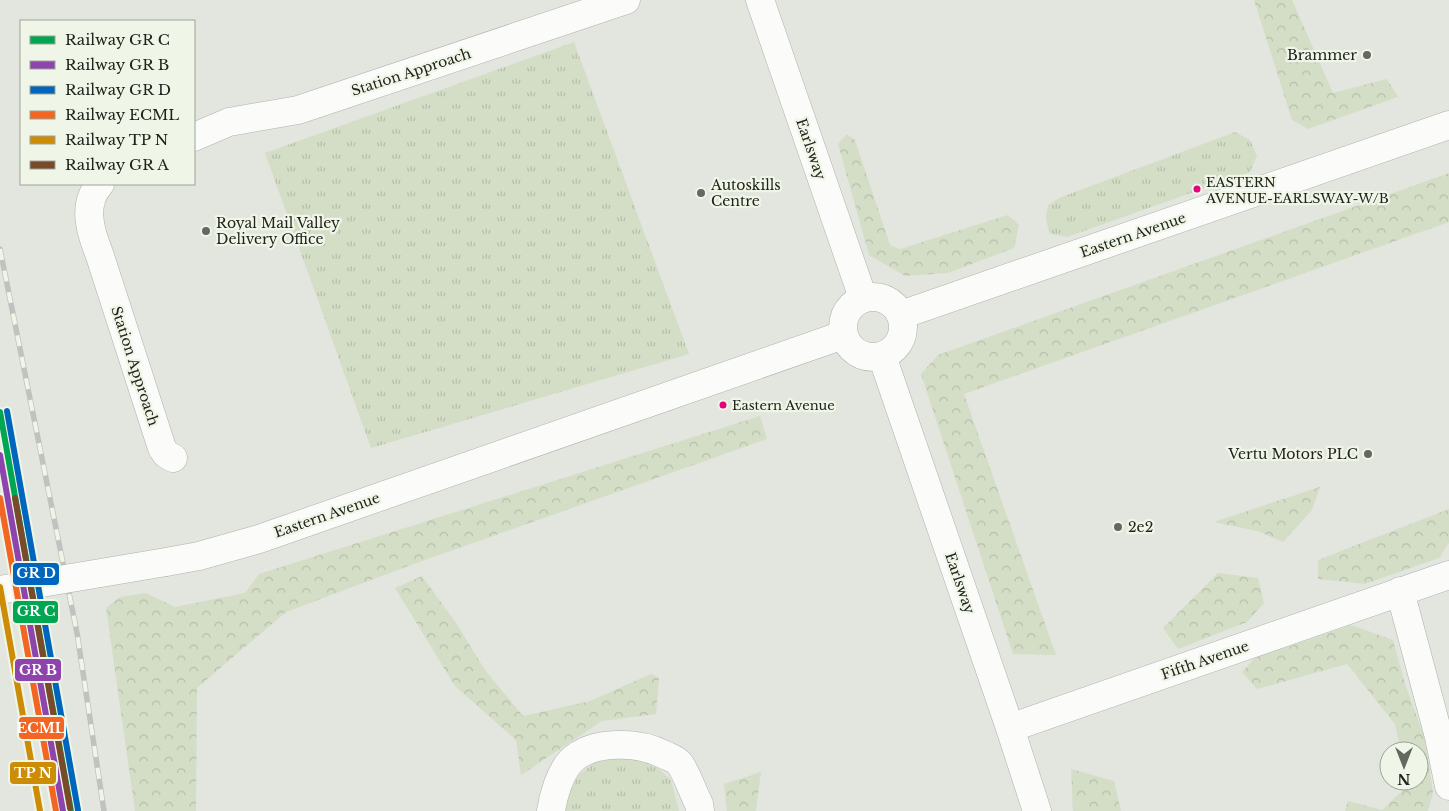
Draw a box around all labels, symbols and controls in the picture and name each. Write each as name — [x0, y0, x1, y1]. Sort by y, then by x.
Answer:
legend — [20, 20, 195, 185]
text: Railway GR C — [65, 30, 170, 49]
street label: Station Approach — [349, 44, 473, 100]
place label: Brammer — [1287, 46, 1357, 64]
marker: Brammer — [1361, 49, 1373, 61]
text: Railway GR B — [65, 55, 169, 74]
text: Railway GR D — [65, 80, 171, 99]
text: Railway ECML — [65, 105, 179, 124]
street label: Earlsway — [792, 116, 830, 182]
text: Railway TP N — [65, 130, 168, 149]
text: Railway GR A — [65, 155, 169, 174]
place label: EASTERN AVENUE-EARLSWAY-W/B — [1205, 174, 1389, 207]
place label: Autoskills Centre — [710, 176, 781, 210]
marker: EASTERN AVENUE-EARLSWAY-W/B — [1192, 184, 1202, 194]
marker: Autoskills Centre — [695, 187, 707, 199]
street label: Eastern Avenue — [1078, 208, 1188, 262]
place label: Royal Mail Valley Delivery Office — [216, 214, 340, 248]
marker: Royal Mail Valley Delivery Office — [200, 225, 212, 237]
street label: Station Approach — [107, 304, 163, 428]
place label: Eastern Avenue — [732, 397, 835, 414]
marker: Eastern Avenue — [718, 400, 728, 410]
place label: Vertu Motors PLC — [1227, 445, 1358, 463]
marker: Vertu Motors PLC — [1362, 448, 1374, 460]
street label: Eastern Avenue — [272, 488, 382, 542]
place label: 2e2 — [1128, 518, 1153, 536]
marker: 2e2 — [1112, 521, 1124, 533]
street label: Earlsway — [941, 550, 979, 616]
line badge: GR D — [12, 562, 60, 586]
text: GR D — [16, 564, 56, 582]
line badge: GR C — [12, 600, 59, 624]
text: GR C — [17, 602, 55, 620]
street label: Fifth Avenue — [1159, 637, 1251, 683]
line badge: GR B — [14, 658, 62, 682]
text: GR B — [19, 661, 57, 679]
line badge: ECML — [18, 716, 65, 740]
text: ECML — [17, 719, 66, 737]
north arrow — [1379, 741, 1429, 791]
line badge: TP N — [9, 761, 57, 785]
text: TP N — [14, 764, 52, 782]
text: N — [1397, 770, 1411, 788]

